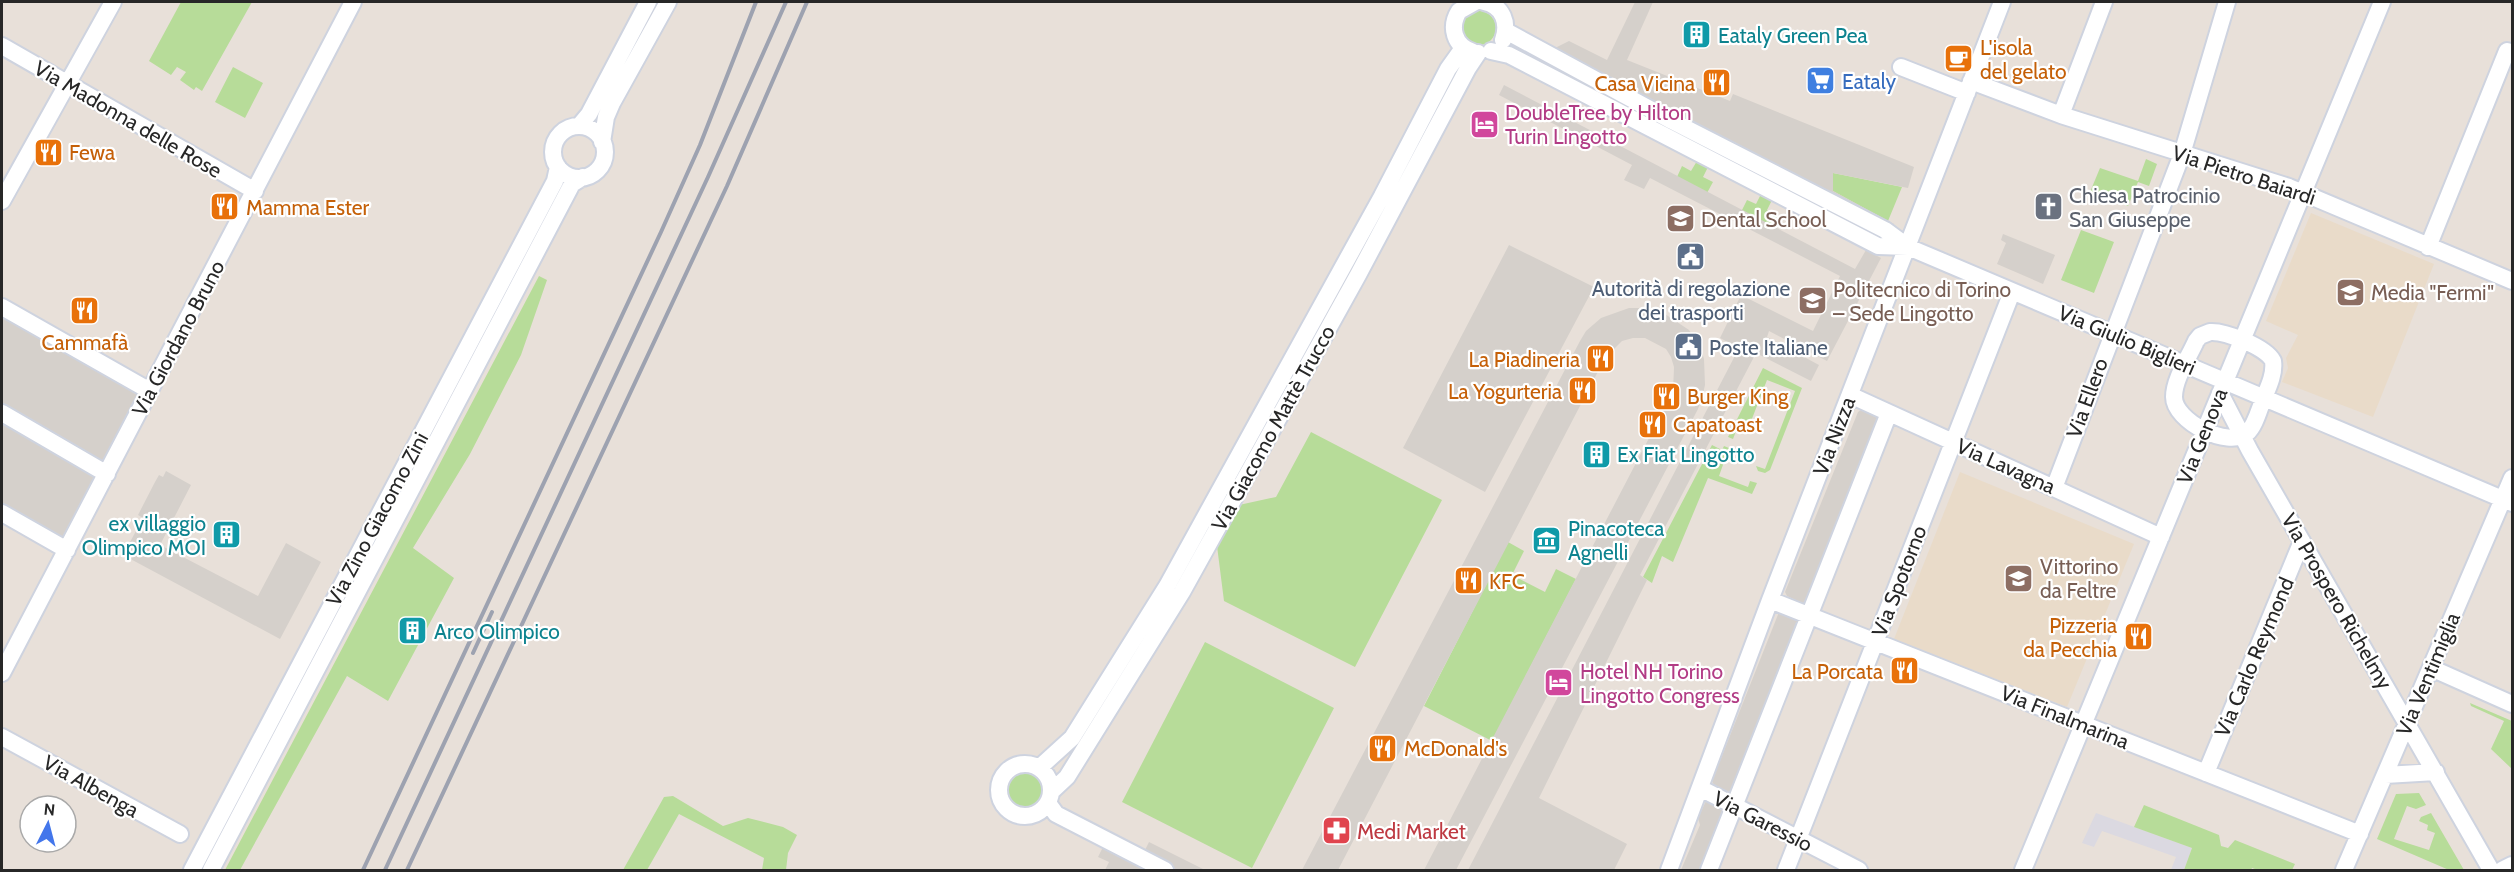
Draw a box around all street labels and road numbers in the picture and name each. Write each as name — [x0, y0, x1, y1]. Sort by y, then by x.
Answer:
street label: Via Madonna delle Rose — [30, 55, 226, 183]
street label: Via Pietro Baiardi — [2169, 140, 2319, 210]
street label: Via Giordano Bruno — [126, 256, 230, 420]
street label: Via Giulio Biglieri — [2055, 300, 2199, 380]
street label: Via Giacomo Mattè Trucco — [1206, 321, 1340, 535]
street label: Via Ellero — [2061, 355, 2113, 441]
street label: Via Genova — [2171, 384, 2233, 488]
street label: Via Nizza — [1808, 393, 1860, 479]
street label: Via Zino Giacomo Zini — [321, 428, 433, 610]
street label: Via Lavagna — [1953, 433, 2059, 499]
street label: Via Prospero Richelmy — [2276, 509, 2398, 694]
street label: Via Spotorno — [1866, 522, 1932, 640]
street label: Via Carlo Reymond — [2209, 574, 2299, 740]
street label: Via Ventimiglia — [2391, 609, 2465, 739]
street label: Via Finalmarina — [1997, 680, 2133, 754]
street label: Via Albenga — [39, 750, 143, 822]
street label: Via Garessio — [1709, 785, 1817, 857]

